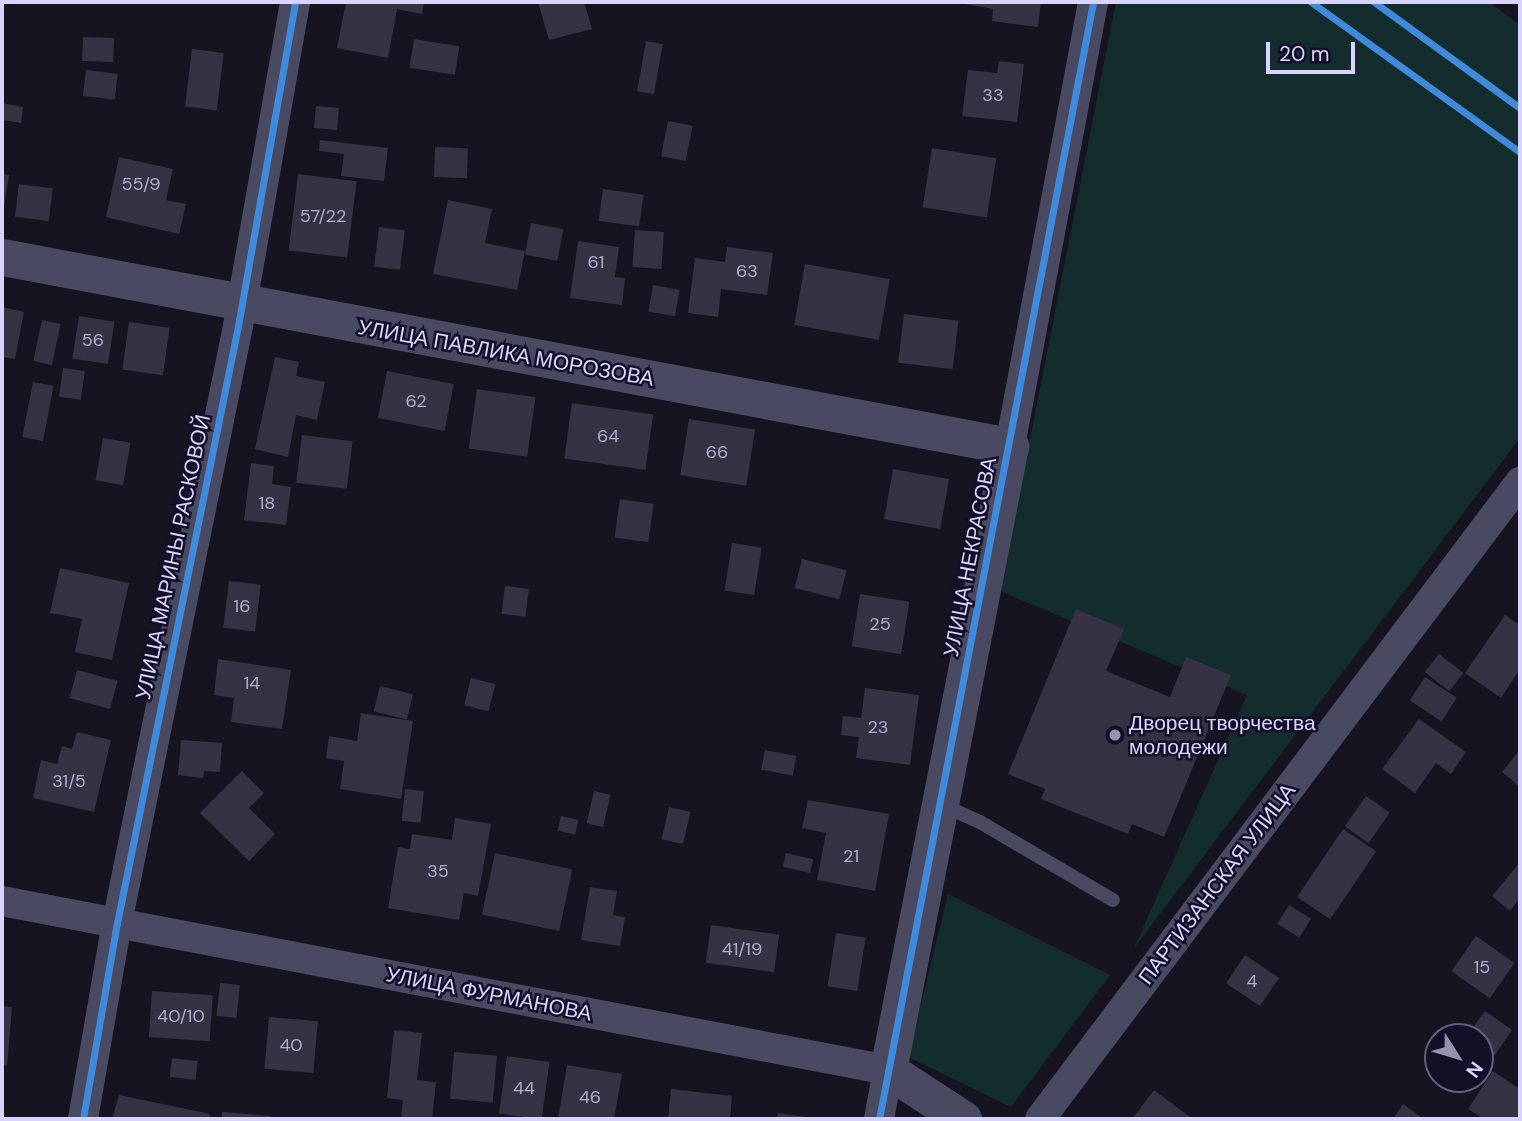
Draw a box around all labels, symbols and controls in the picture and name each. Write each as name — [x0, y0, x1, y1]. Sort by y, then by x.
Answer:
scale bar — [1270, 28, 1359, 72]
text: 20 m — [1279, 40, 1330, 68]
house number: 33 — [982, 84, 1004, 106]
house number: 55/9 — [121, 173, 161, 195]
house number: 57/22 — [300, 205, 346, 227]
house number: 61 — [588, 251, 604, 273]
house number: 63 — [736, 260, 758, 282]
street label: УЛИЦА ПАВЛИКА МОРОЗОВА — [356, 315, 656, 391]
house number: 56 — [82, 329, 104, 351]
house number: 62 — [405, 390, 427, 412]
street label: УЛИЦА МАРИНЫ РАСКОВОЙ — [130, 412, 216, 702]
house number: 64 — [597, 425, 619, 447]
house number: 66 — [706, 441, 728, 463]
street label: УЛИЦА НЕКРАСОВА — [938, 455, 1002, 659]
house number: 18 — [259, 492, 275, 514]
house number: 16 — [234, 595, 250, 617]
house number: 25 — [869, 613, 891, 635]
house number: 14 — [244, 672, 260, 694]
place label: Дворец творчества молодежи — [1129, 710, 1316, 760]
house number: 23 — [867, 716, 889, 738]
marker: Дворец творчества молодежи — [1107, 727, 1123, 743]
house number: 31/5 — [52, 770, 86, 792]
street label: ПАРТИЗАНСКАЯ УЛИЦА — [1133, 779, 1301, 989]
house number: 21 — [843, 845, 859, 867]
house number: 35 — [427, 860, 449, 882]
house number: 41/19 — [722, 938, 762, 960]
house number: 15 — [1474, 956, 1490, 978]
street label: УЛИЦА ФУРМАНОВА — [384, 962, 594, 1026]
house number: 4 — [1247, 970, 1257, 992]
house number: 40/10 — [157, 1005, 205, 1027]
north arrow — [1424, 1023, 1494, 1093]
house number: 40 — [279, 1034, 303, 1056]
text: N — [1460, 1057, 1489, 1083]
house number: 44 — [513, 1077, 535, 1099]
house number: 46 — [579, 1086, 601, 1108]

